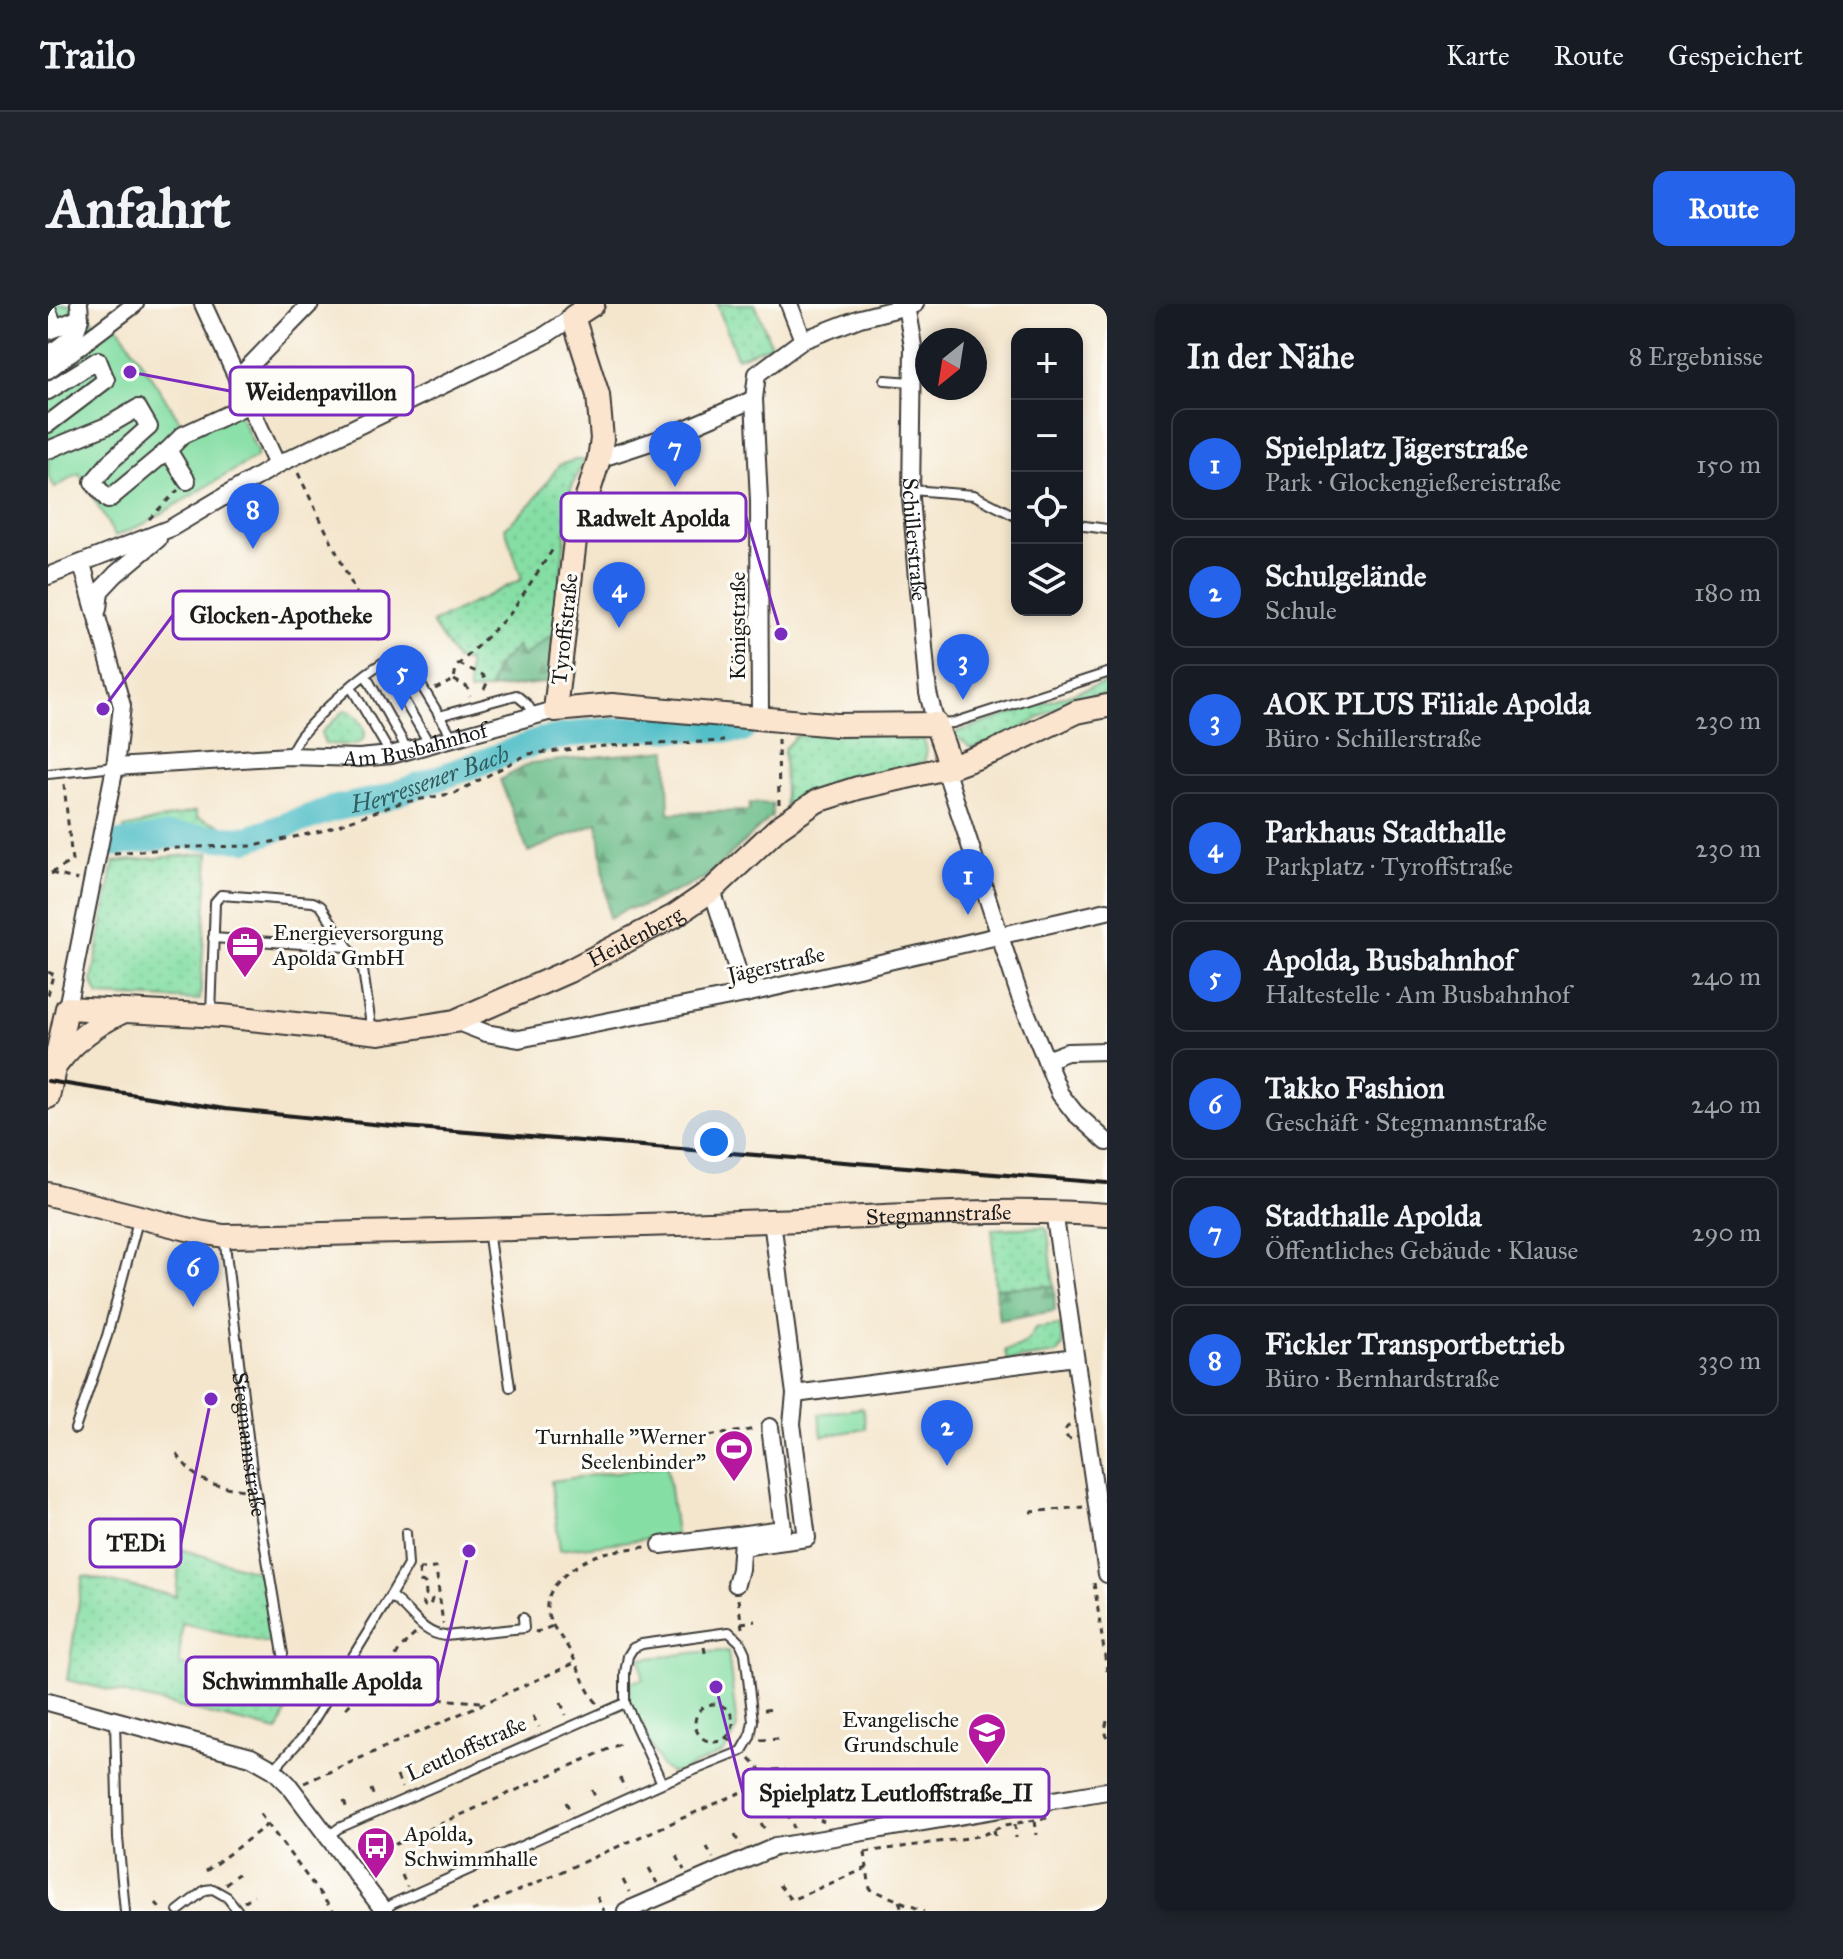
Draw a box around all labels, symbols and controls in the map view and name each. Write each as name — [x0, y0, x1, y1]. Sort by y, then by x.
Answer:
text: Trailo — [40, 32, 135, 78]
text: Karte — [1446, 38, 1510, 73]
text: Route — [1554, 38, 1624, 73]
text: Gespeichert — [1668, 38, 1803, 73]
button: Route — [1653, 171, 1795, 246]
text: Anfahrt — [48, 174, 231, 242]
north arrow — [915, 328, 987, 400]
map controls — [1011, 328, 1083, 616]
button: + — [1011, 328, 1083, 400]
text: In der Nähe — [1187, 336, 1354, 377]
text: 8 Ergebnisse — [1629, 340, 1763, 372]
callout: Weidenpavillon — [230, 367, 413, 415]
text: Weidenpavillon — [245, 377, 397, 407]
button: − — [1011, 400, 1083, 472]
pin: 7 — [649, 421, 701, 487]
text: Spielplatz Jägerstraße — [1265, 430, 1528, 466]
text: 1 — [1210, 448, 1220, 480]
text: 150 m — [1696, 448, 1761, 480]
text: Park · Glockengießereistraße — [1265, 466, 1561, 498]
button: locate — [1011, 472, 1083, 544]
street label: Schillerstraße — [897, 477, 933, 602]
pin: 8 — [227, 483, 279, 549]
callout: Radwelt Apolda — [561, 493, 746, 541]
text: Radwelt Apolda — [576, 503, 731, 533]
button: layers — [1011, 544, 1083, 616]
text: Schulgelände — [1265, 558, 1427, 594]
pin: 4 — [593, 562, 645, 628]
street label: Tyroffstraße — [545, 572, 584, 686]
street label: Königstraße — [724, 572, 751, 680]
text: 2 — [1209, 576, 1221, 608]
text: 180 m — [1694, 576, 1761, 608]
callout: Glocken-Apotheke — [173, 591, 389, 639]
text: Schule — [1265, 594, 1337, 626]
text: Glocken-Apotheke — [189, 600, 373, 630]
pin: 3 — [937, 634, 989, 700]
pin: 5 — [376, 645, 428, 711]
text: AOK PLUS Filiale Apolda — [1265, 686, 1591, 722]
text: 3 — [1210, 704, 1220, 736]
text: 230 m — [1695, 704, 1761, 736]
street label: Am Busbahnhof — [342, 715, 494, 772]
text: Büro · Schillerstraße — [1265, 722, 1482, 754]
water label: Herressener Bach — [347, 739, 513, 820]
text: Parkhaus Stadthalle — [1265, 814, 1506, 850]
text: 4 — [1208, 832, 1222, 864]
text: 230 m — [1695, 832, 1761, 864]
pin: 1 — [942, 849, 994, 915]
text: Parkplatz · Tyroffstraße — [1265, 850, 1513, 882]
street label: Heidenberg — [583, 900, 689, 973]
place label: Energieversorgung Apolda GmbH — [272, 919, 444, 971]
office icon: Energieversorgung Apolda GmbH — [224, 924, 266, 979]
street label: Jägerstraße — [723, 940, 828, 989]
text: Apolda, Busbahnhof — [1265, 942, 1515, 978]
text: 5 — [1209, 960, 1221, 992]
text: 240 m — [1691, 960, 1761, 992]
text: Haltestelle · Am Busbahnhof — [1265, 978, 1571, 1010]
text: Takko Fashion — [1265, 1070, 1445, 1106]
text: 6 — [1208, 1088, 1222, 1120]
text: 240 m — [1691, 1088, 1761, 1120]
text: Geschäft · Stegmannstraße — [1265, 1106, 1547, 1138]
your location — [694, 1122, 734, 1162]
text: Stadthalle Apolda — [1265, 1198, 1482, 1234]
street label: Stegmannstraße — [865, 1199, 1011, 1231]
text: 7 — [1208, 1216, 1222, 1248]
text: 290 m — [1692, 1216, 1761, 1248]
text: Öffentliches Gebäude · Klause — [1265, 1234, 1578, 1266]
pin: 6 — [167, 1241, 219, 1307]
text: Fickler Transportbetrieb — [1265, 1326, 1565, 1362]
text: 8 — [1208, 1344, 1222, 1376]
text: 330 m — [1698, 1344, 1761, 1376]
text: Büro · Bernhardstraße — [1265, 1362, 1500, 1394]
street label: Stegmannstraße — [226, 1371, 273, 1519]
pin: 2 — [921, 1400, 973, 1466]
place label: Turnhalle "Werner Seelenbinder" — [535, 1423, 707, 1475]
sports icon: Turnhalle "Werner Seelenbinder" — [713, 1428, 755, 1483]
callout: TEDi — [90, 1519, 181, 1567]
text: TEDi — [105, 1528, 166, 1558]
callout: Schwimmhalle Apolda — [186, 1657, 438, 1705]
text: Schwimmhalle Apolda — [202, 1666, 423, 1696]
place label: Evangelische Grundschule — [842, 1706, 959, 1758]
street label: Leutloffstraße — [402, 1710, 531, 1787]
school or university icon: Evangelische Grundschule — [966, 1711, 1008, 1766]
callout: Spielplatz Leutloffstraße_II — [743, 1769, 1049, 1817]
text: Spielplatz Leutloffstraße_II — [759, 1778, 1033, 1808]
place label: Apolda, Schwimmhalle — [403, 1820, 538, 1872]
bus stop icon: Apolda, Schwimmhalle — [355, 1825, 397, 1880]

